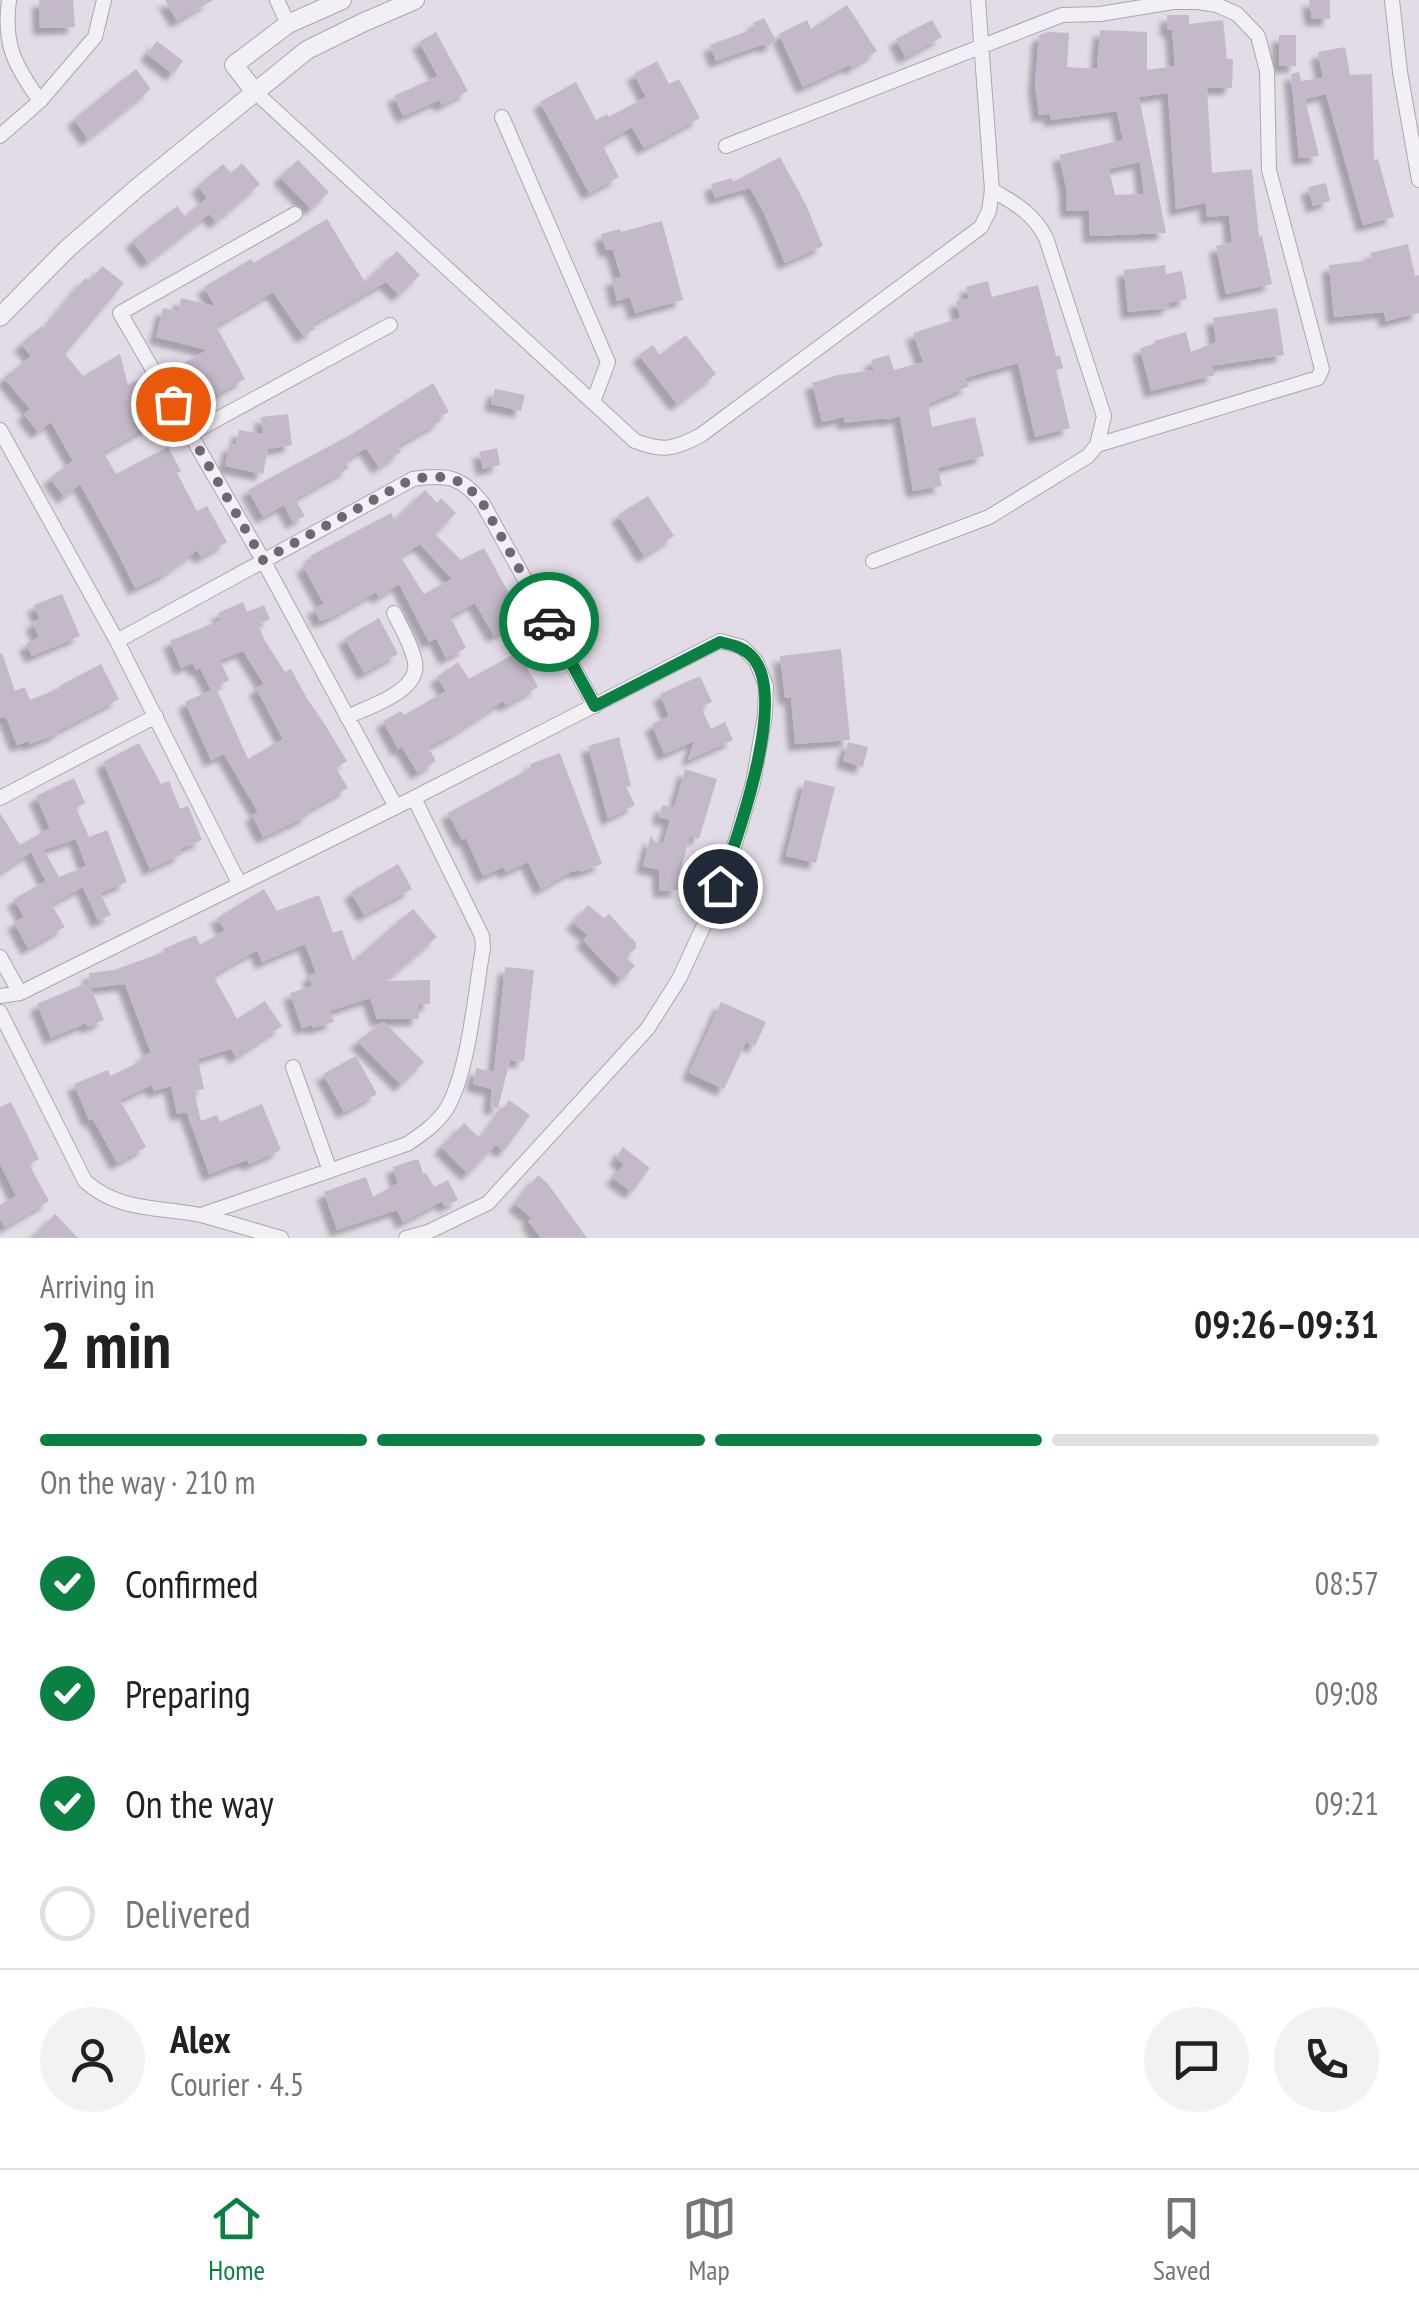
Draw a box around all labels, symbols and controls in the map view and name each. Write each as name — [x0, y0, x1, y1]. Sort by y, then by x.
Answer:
pin — [131, 362, 216, 447]
icon: bag — [146, 377, 201, 432]
courier — [499, 572, 599, 672]
icon: car — [522, 595, 577, 650]
pin — [678, 844, 763, 929]
icon: home — [693, 859, 748, 914]
text: Arriving in — [40, 1265, 155, 1307]
text: 09:26–09:31 — [1194, 1299, 1379, 1348]
text: 2 min — [40, 1302, 171, 1386]
text: On the way · 210 m — [40, 1461, 255, 1503]
icon: check — [40, 1556, 95, 1611]
text: Confirmed — [125, 1559, 258, 1608]
text: 08:57 — [1315, 1562, 1379, 1604]
icon: check — [40, 1666, 95, 1721]
text: Preparing — [125, 1669, 251, 1718]
text: 09:08 — [1315, 1672, 1379, 1714]
icon: check — [40, 1776, 95, 1831]
text: On the way — [125, 1779, 273, 1828]
text: 09:21 — [1315, 1782, 1379, 1824]
text: Delivered — [125, 1889, 251, 1938]
button: person — [40, 2007, 145, 2112]
button: chat — [1144, 2007, 1249, 2112]
button: phone — [1274, 2007, 1379, 2112]
text: Alex — [170, 2014, 231, 2063]
text: Courier · 4.5 — [170, 2063, 304, 2105]
tab: Home — [208, 2191, 265, 2288]
tab: Map — [682, 2191, 737, 2288]
tab: Saved — [1153, 2191, 1211, 2288]

